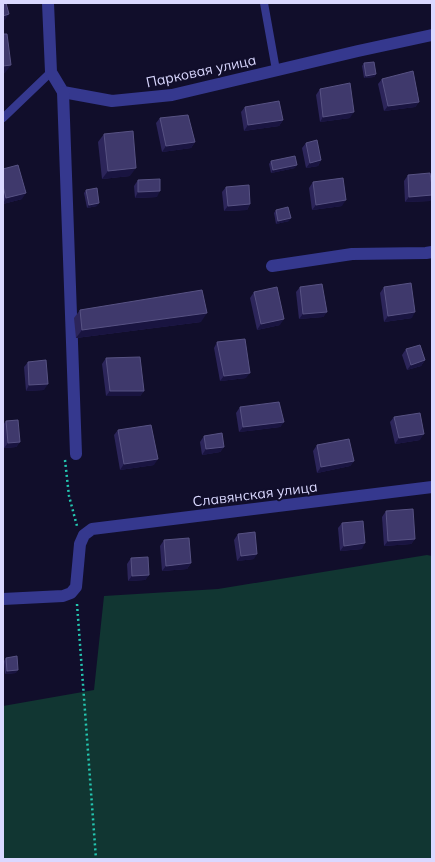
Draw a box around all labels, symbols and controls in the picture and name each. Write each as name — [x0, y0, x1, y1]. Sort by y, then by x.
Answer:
street label: Парковая улица — [144, 51, 258, 91]
street label: Славянская улица — [192, 477, 318, 511]

